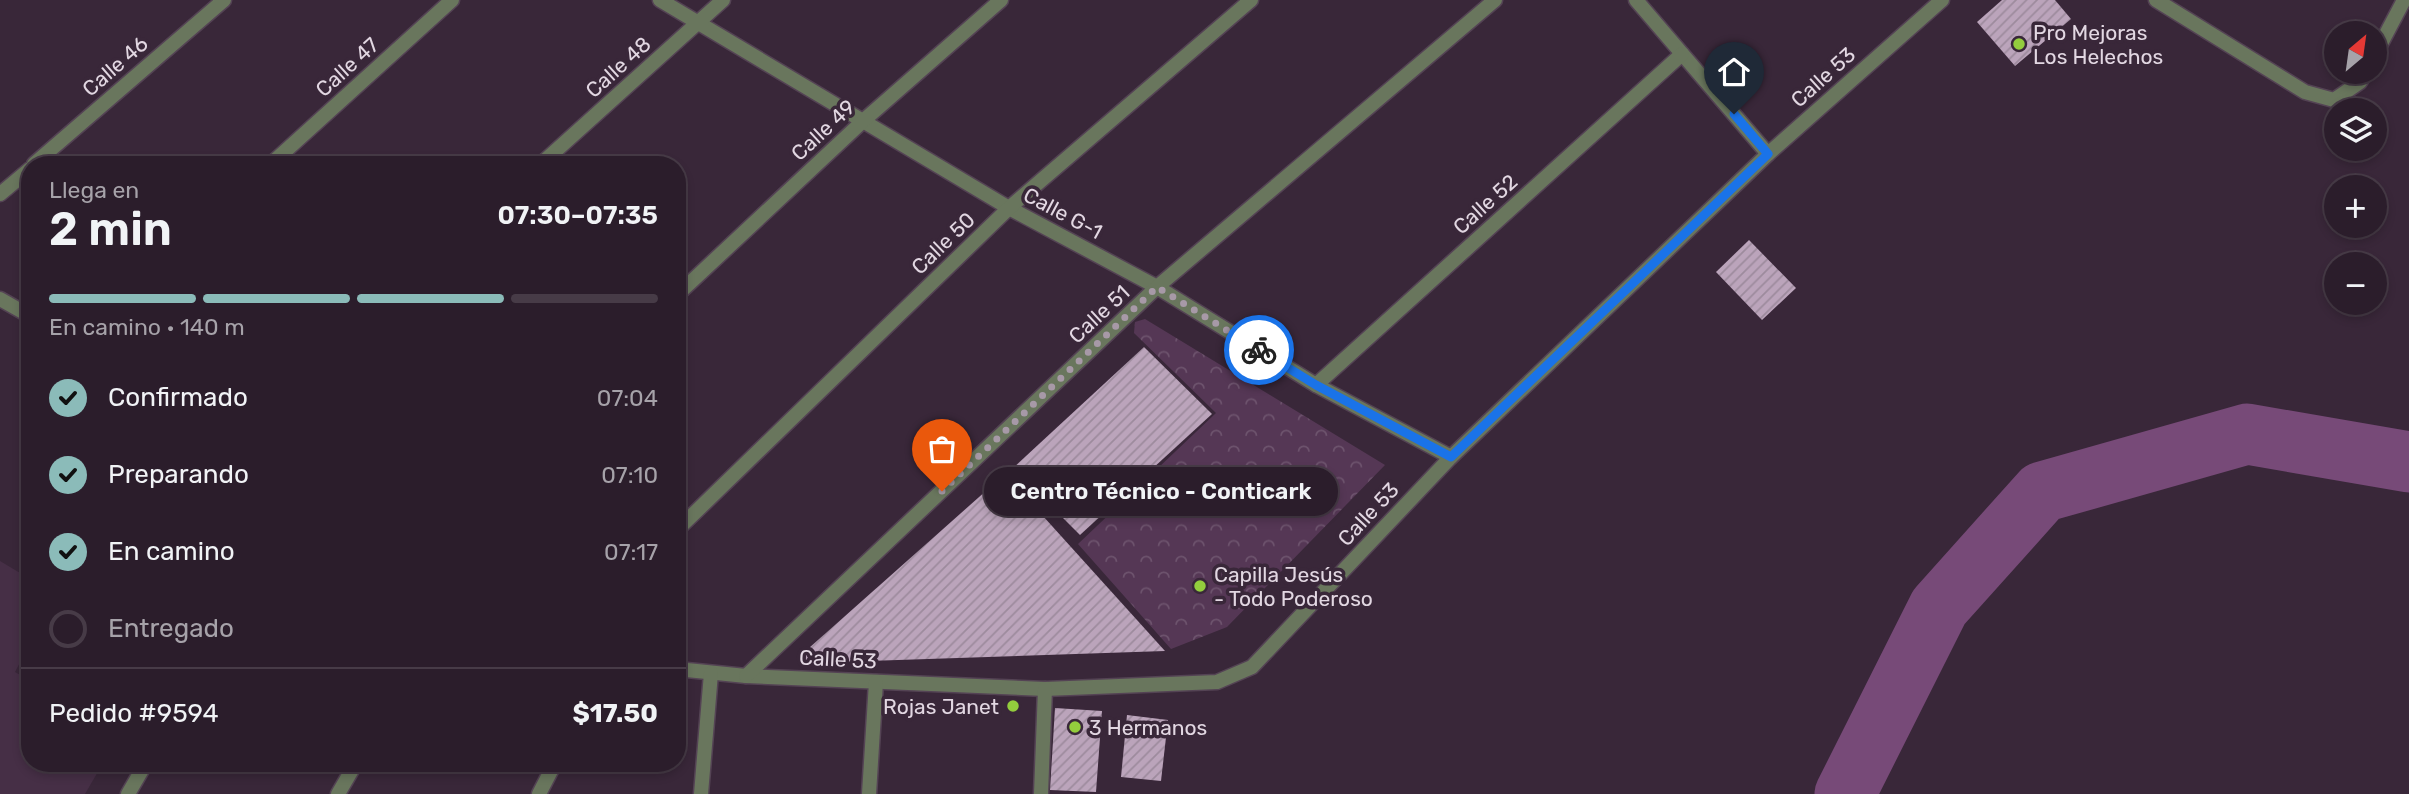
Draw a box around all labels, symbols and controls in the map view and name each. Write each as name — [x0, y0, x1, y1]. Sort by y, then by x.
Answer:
place label: Pro Mejoras Los Helechos — [2033, 20, 2163, 69]
north arrow — [2324, 21, 2387, 84]
map controls — [2324, 21, 2387, 315]
street label: Calle 46 — [77, 31, 153, 101]
street label: Calle 48 — [580, 31, 656, 103]
street label: Calle 47 — [310, 32, 384, 102]
marker: Pro Mejoras Los Helechos — [2011, 36, 2027, 52]
pin — [1704, 42, 1764, 114]
street label: Calle 53 — [1786, 42, 1860, 112]
icon: home — [1715, 53, 1753, 91]
street label: Calle 49 — [786, 94, 860, 166]
button: layers — [2324, 98, 2387, 161]
street label: Calle 52 — [1448, 169, 1522, 239]
button: + — [2324, 175, 2387, 238]
text: Llega en — [49, 176, 139, 204]
street label: Calle G-1 — [1019, 182, 1107, 244]
text: 07:30–07:35 — [497, 200, 658, 231]
text: 2 min — [49, 202, 172, 257]
street label: Calle 50 — [906, 207, 980, 279]
button: − — [2324, 252, 2387, 315]
street label: Calle 51 — [1063, 280, 1135, 348]
text: En camino · 140 m — [49, 313, 245, 341]
courier — [1224, 315, 1294, 385]
icon: bike — [1240, 331, 1278, 369]
icon: check — [49, 379, 87, 417]
text: Confirmado — [108, 382, 248, 413]
text: 07:04 — [597, 384, 658, 412]
pin — [912, 419, 972, 491]
icon: bag — [923, 430, 961, 468]
icon: check — [49, 456, 87, 494]
text: Preparando — [108, 459, 249, 490]
text: 07:10 — [601, 461, 658, 489]
callout: Centro Técnico - Conticark — [984, 466, 1338, 516]
text: Centro Técnico - Conticark — [1011, 477, 1312, 505]
street label: Calle 53 — [1332, 477, 1404, 551]
icon: check — [49, 533, 87, 571]
text: En camino — [108, 536, 235, 567]
text: 07:17 — [604, 538, 658, 566]
place label: Capilla Jesús - Todo Poderoso — [1214, 562, 1373, 611]
marker: Capilla Jesús - Todo Poderoso — [1192, 578, 1208, 594]
text: Entregado — [108, 613, 234, 644]
street label: Calle 53 — [799, 644, 877, 674]
place label: Rojas Janet — [883, 694, 999, 719]
text: Pedido #9594 — [49, 698, 219, 729]
text: $17.50 — [572, 698, 658, 729]
marker: Rojas Janet — [1005, 698, 1021, 714]
place label: 3 Hermanos — [1089, 715, 1207, 740]
marker: 3 Hermanos — [1067, 719, 1083, 735]

